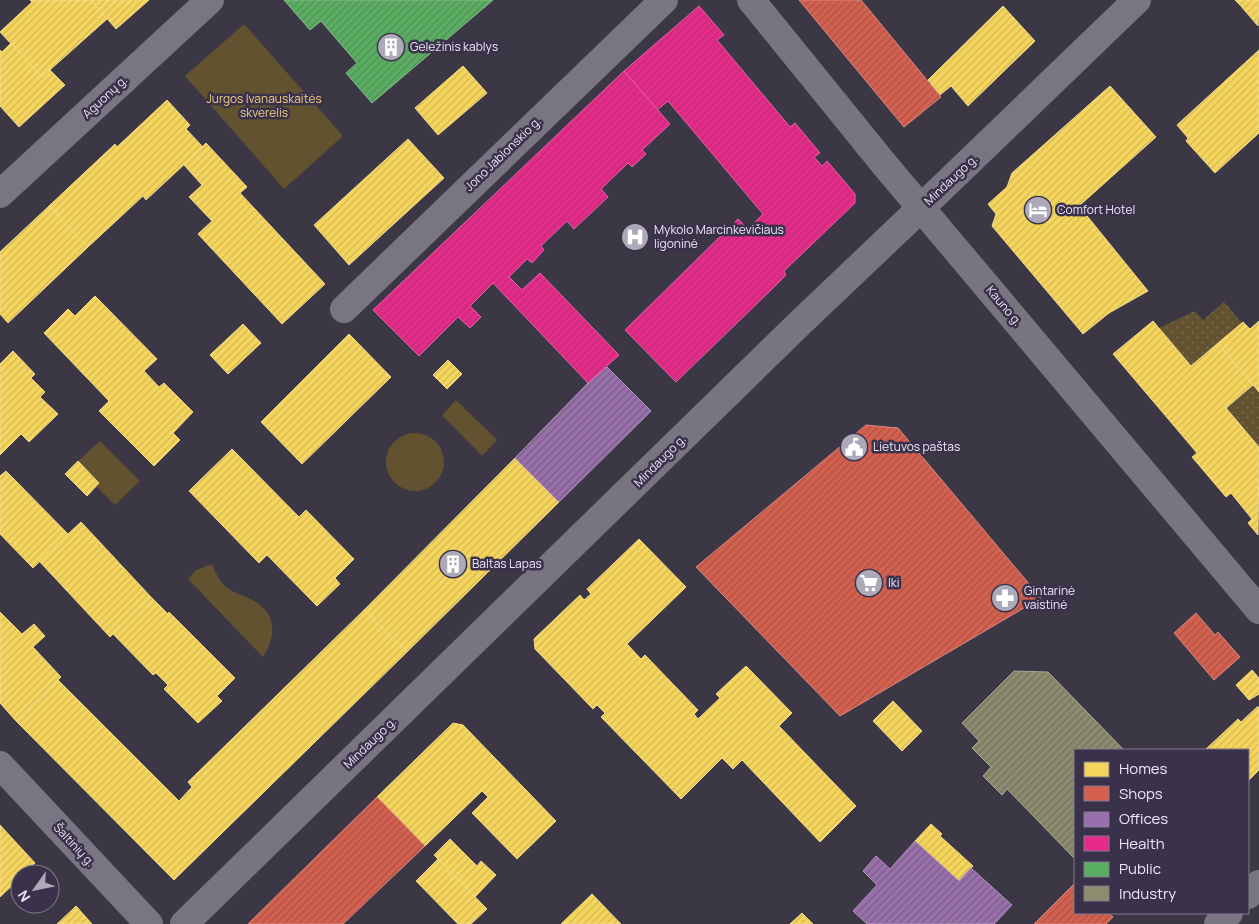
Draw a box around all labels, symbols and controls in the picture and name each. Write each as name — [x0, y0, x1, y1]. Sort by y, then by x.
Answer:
building icon: Geležinis kablys — [376, 32, 406, 62]
place label: Geležinis kablys — [410, 38, 498, 55]
street label: Aguonų g. — [78, 71, 131, 122]
park label: Jurgos Ivanauskaitės skverelis — [206, 90, 322, 121]
street label: Jono Jablonskio g. — [461, 113, 545, 195]
street label: Mindaugo g. — [920, 150, 981, 209]
hotel icon: Comfort Hotel — [1023, 195, 1053, 225]
place label: Comfort Hotel — [1057, 201, 1135, 218]
place label: Mykolo Marcinkevičiaus ligoninė — [654, 221, 784, 252]
hospital icon: Mykolo Marcinkevičiaus ligoninė — [620, 222, 650, 252]
street label: Kauno g. — [983, 282, 1026, 329]
street label: Mindaugo g. — [630, 431, 690, 491]
public building icon: Lietuvos paštas — [839, 432, 869, 462]
place label: Lietuvos paštas — [873, 438, 960, 455]
building icon: Baltas Lapas — [438, 549, 468, 579]
place label: Baltas Lapas — [472, 555, 542, 572]
supermarket icon: Iki — [854, 568, 884, 598]
place label: Iki — [888, 574, 900, 591]
place label: Gintarinė vaistinė — [1024, 582, 1075, 613]
pharmacy icon: Gintarinė vaistinė — [990, 583, 1020, 613]
street label: Mindaugo g. — [339, 713, 400, 772]
legend — [1074, 749, 1249, 914]
text: Homes — [1119, 758, 1168, 779]
text: Shops — [1119, 783, 1163, 804]
text: Offices — [1119, 808, 1168, 829]
street label: Šaltinių g. — [50, 819, 99, 870]
text: Health — [1119, 833, 1165, 854]
text: Public — [1119, 858, 1161, 879]
north arrow — [10, 864, 60, 914]
text: Industry — [1119, 883, 1176, 904]
text: N — [13, 887, 34, 906]

